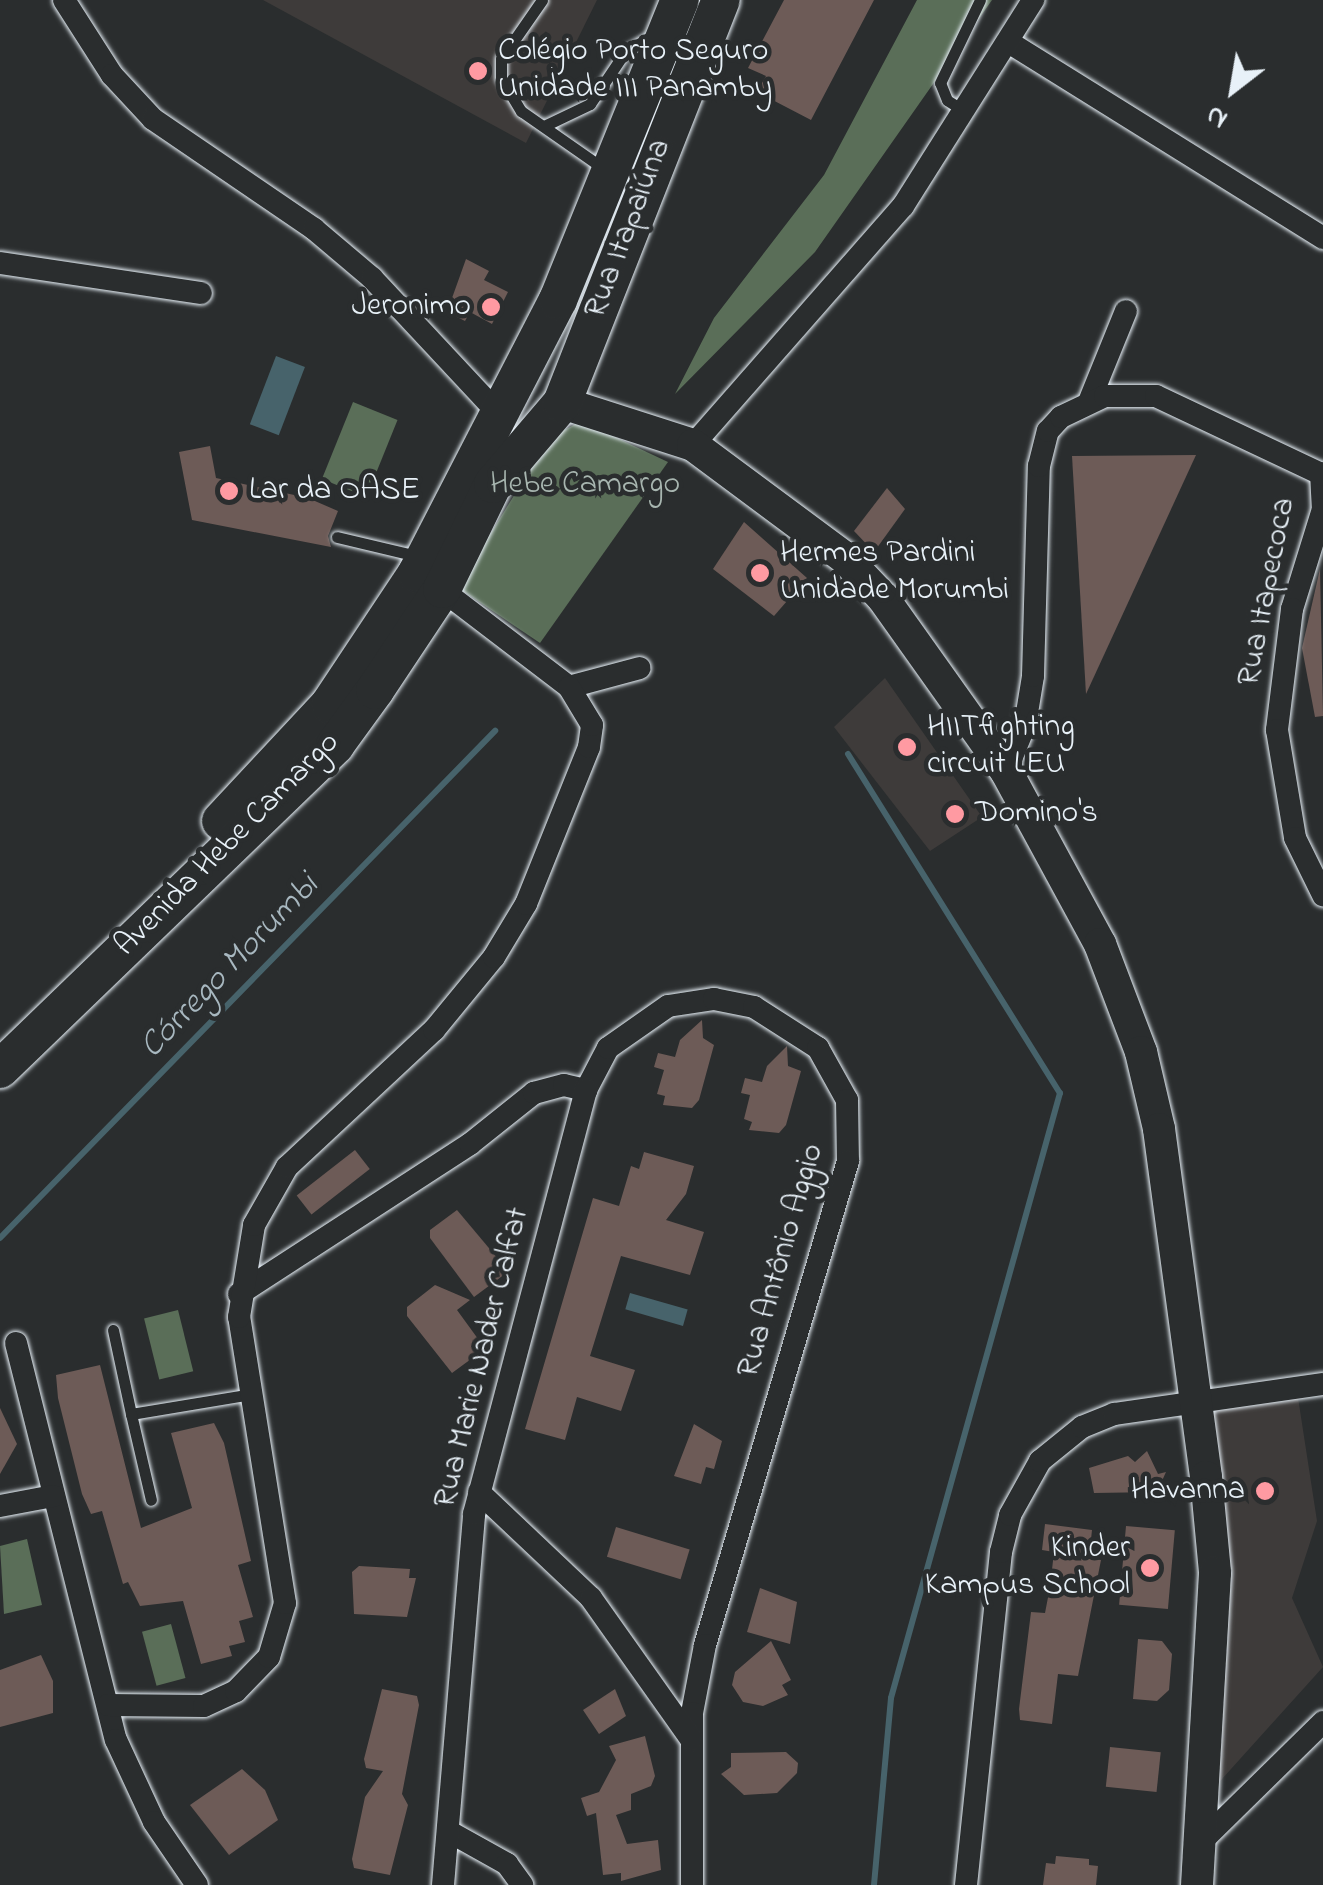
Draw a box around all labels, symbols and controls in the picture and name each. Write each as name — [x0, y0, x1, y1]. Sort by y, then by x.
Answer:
place label: Colégio Porto Seguro Unidade III Panamby — [498, 34, 772, 109]
north arrow — [1183, 40, 1283, 140]
marker: Colégio Porto Seguro Unidade III Panamby — [467, 60, 489, 82]
text: N — [1199, 94, 1236, 139]
street label: Rua Itapaiúna — [577, 134, 681, 324]
place label: Jeronimo — [351, 288, 471, 326]
marker: Jeronimo — [480, 296, 502, 318]
park label: Hebe Camargo — [490, 466, 680, 504]
place label: Lar da OASE — [249, 472, 420, 510]
marker: Lar da OASE — [218, 480, 240, 502]
street label: Rua Itapecoca — [1231, 495, 1305, 689]
place label: Hermes Pardini Unidade Morumbi — [780, 536, 1009, 611]
marker: Hermes Pardini Unidade Morumbi — [749, 562, 771, 584]
place label: HIITfighting circuit LEU — [927, 710, 1075, 785]
street label: Avenida Hebe Camargo — [108, 725, 348, 965]
marker: HIITfighting circuit LEU — [896, 736, 918, 758]
place label: Domino's — [975, 795, 1098, 833]
marker: Domino's — [944, 803, 966, 825]
water label: Córrego Morumbi — [132, 866, 328, 1068]
street label: Rua Antônio Aggio — [730, 1140, 834, 1382]
street label: Rua Marie Nader Calfat — [427, 1204, 539, 1512]
place label: Havanna — [1131, 1472, 1245, 1510]
marker: Havanna — [1254, 1480, 1276, 1502]
place label: Kinder Kampus School — [925, 1531, 1130, 1606]
marker: Kinder Kampus School — [1139, 1557, 1161, 1579]

